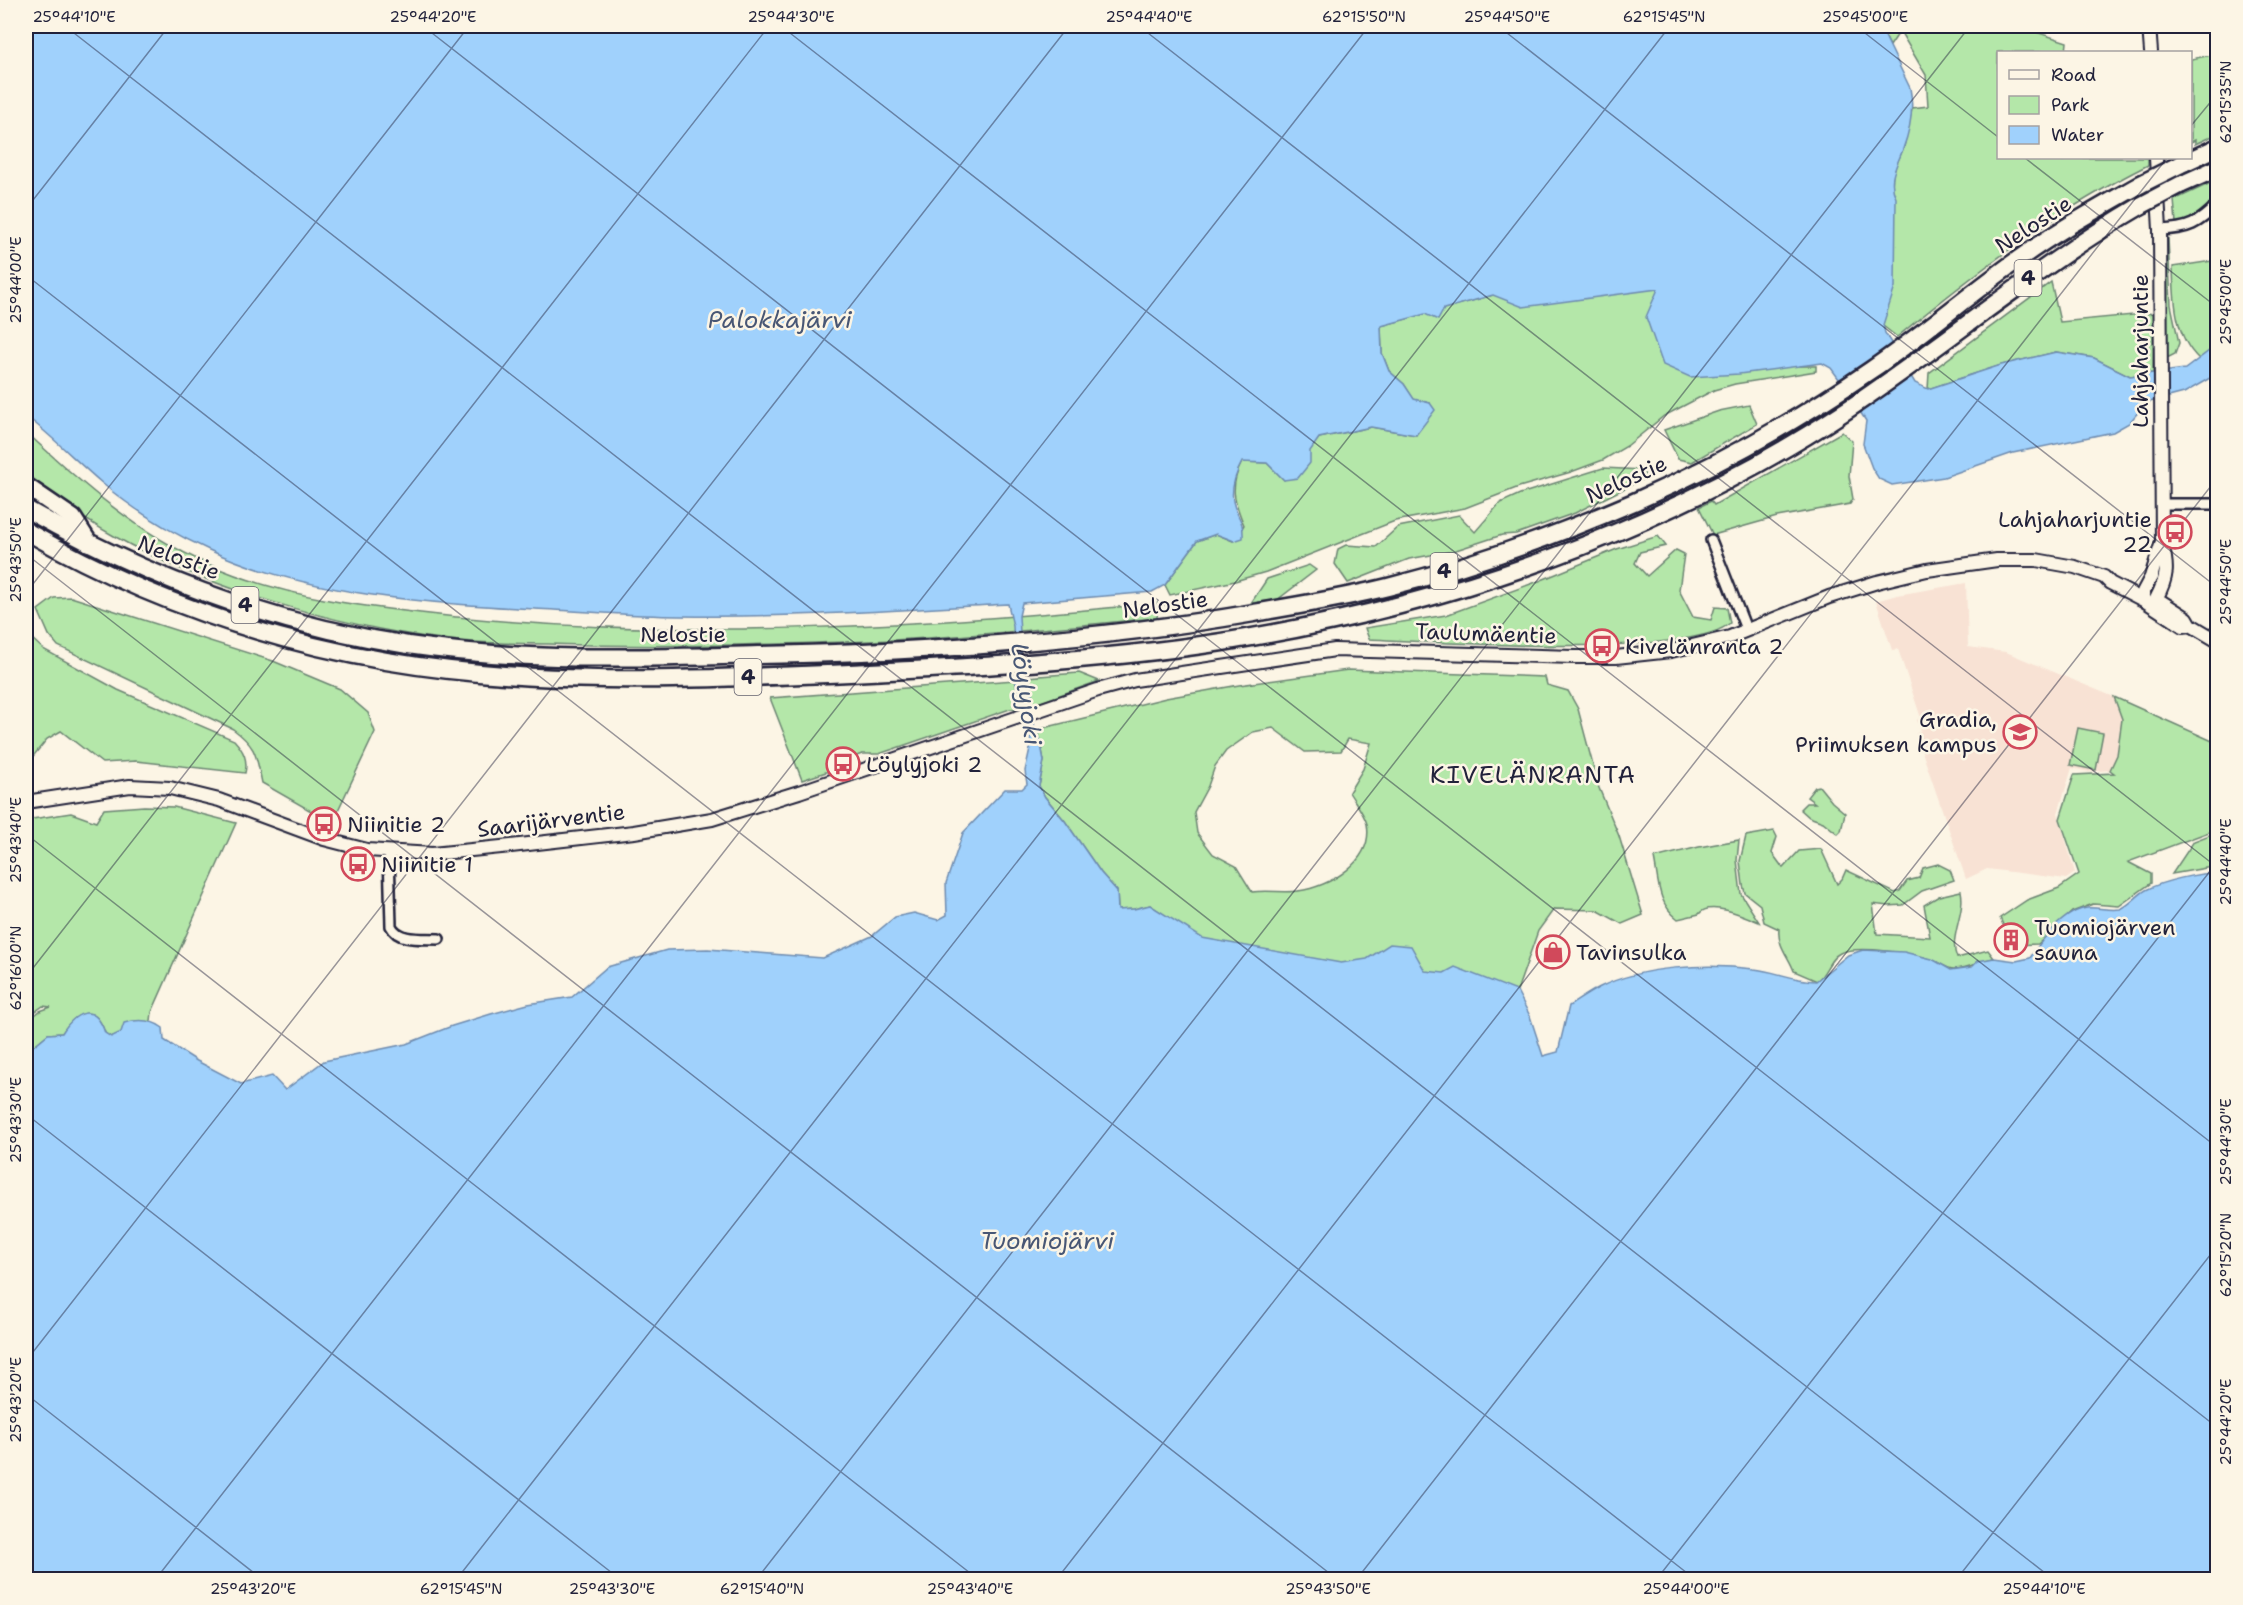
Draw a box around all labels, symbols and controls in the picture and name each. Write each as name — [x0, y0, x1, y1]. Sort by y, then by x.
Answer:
text: 25°44'10"E — [32, 7, 116, 27]
text: 25°44'20"E — [390, 7, 476, 27]
text: 25°44'30"E — [747, 7, 835, 27]
text: 25°44'40"E — [1105, 7, 1193, 27]
text: 62°15'50"N — [1322, 7, 1406, 27]
text: 25°44'50"E — [1464, 7, 1550, 27]
text: 62°15'45"N — [1623, 7, 1705, 27]
text: 25°45'00"E — [1822, 7, 1908, 27]
legend — [1997, 51, 2192, 159]
text: 62°15'35"N — [2216, 61, 2236, 143]
text: Road — [2051, 63, 2096, 87]
text: Park — [2051, 93, 2090, 117]
text: Water — [2051, 123, 2104, 147]
street label: Nelostie — [1989, 189, 2077, 260]
text: 25°44'00"E — [6, 236, 26, 324]
text: 25°45'00"E — [2216, 259, 2236, 345]
road number: 4 — [2014, 260, 2042, 296]
street label: Lahjaharjuntie — [2126, 274, 2155, 428]
water label: Palokkajärvi — [708, 304, 853, 336]
street label: Nelostie — [1581, 449, 1671, 510]
place label: Lahjaharjuntie 22 — [1998, 505, 2152, 559]
bus stop icon: Lahjaharjuntie 22 — [2157, 514, 2193, 550]
text: 25°43'50"E — [6, 517, 26, 603]
street label: Nelostie — [133, 529, 224, 586]
text: 25°44'50"E — [2216, 539, 2236, 625]
road number: 4 — [1430, 553, 1458, 589]
street label: Nelostie — [1120, 584, 1210, 625]
road number: 4 — [232, 587, 258, 623]
street label: Taulumäentie — [1415, 617, 1557, 650]
street label: Nelostie — [640, 620, 726, 649]
bus stop icon: Kivelänranta 2 — [1584, 628, 1620, 664]
place label: Kivelänranta 2 — [1625, 632, 1784, 661]
water label: Löylyjoki — [1003, 641, 1049, 748]
road number: 4 — [734, 659, 762, 695]
place label: Gradia, Priimuksen kampus — [1795, 705, 1997, 759]
school or university icon: Gradia, Priimuksen kampus — [2002, 714, 2038, 750]
bus stop icon: Löylyjoki 2 — [825, 746, 861, 782]
place label: Löylyjoki 2 — [866, 750, 982, 779]
district label: KIVELÄNRANTA — [1430, 759, 1636, 791]
text: 25°43'40"E — [6, 797, 26, 883]
street label: Saarijärventie — [476, 797, 627, 844]
bus stop icon: Niinitie 2 — [306, 806, 342, 842]
place label: Niinitie 2 — [347, 810, 446, 839]
text: 25°44'40"E — [2216, 818, 2236, 906]
bus stop icon: Niinitie 1 — [340, 846, 376, 882]
place label: Niinitie 1 — [381, 850, 473, 879]
place label: Tuomiojärven sauna — [2034, 913, 2176, 967]
building icon: Tuomiojärven sauna — [1993, 922, 2029, 958]
text: 62°16'00"N — [6, 926, 26, 1010]
shop icon: Tavinsulka — [1535, 934, 1571, 970]
place label: Tavinsulka — [1576, 938, 1687, 967]
text: 25°43'30"E — [6, 1077, 26, 1163]
text: 25°44'30"E — [2216, 1098, 2236, 1186]
text: 62°15'20"N — [2216, 1213, 2236, 1297]
water label: Tuomiojärvi — [980, 1225, 1115, 1257]
text: 25°43'20"E — [6, 1357, 26, 1443]
text: 25°44'20"E — [2216, 1379, 2236, 1465]
text: 25°43'20"E — [210, 1579, 296, 1599]
text: 62°15'45"N — [420, 1579, 502, 1599]
text: 25°43'30"E — [569, 1579, 655, 1599]
text: 62°15'40"N — [720, 1579, 804, 1599]
text: 25°43'40"E — [927, 1579, 1013, 1599]
text: 25°43'50"E — [1285, 1579, 1371, 1599]
text: 25°44'00"E — [1642, 1579, 1730, 1599]
text: 25°44'10"E — [2002, 1579, 2086, 1599]

